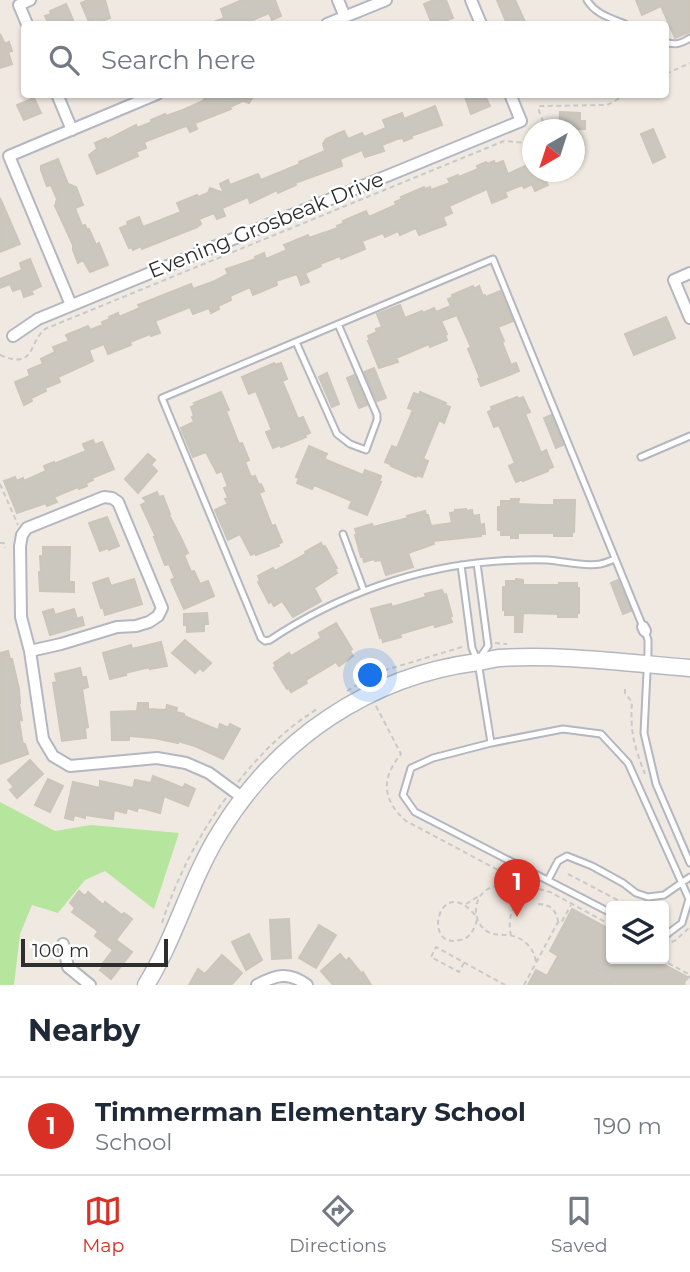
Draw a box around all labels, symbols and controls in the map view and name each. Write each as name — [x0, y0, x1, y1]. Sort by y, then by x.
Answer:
search box — [21, 21, 669, 98]
icon: search — [45, 41, 83, 79]
text: Search here — [101, 44, 256, 76]
north arrow — [522, 119, 585, 182]
street label: Evening Grosbeak Drive — [145, 166, 387, 283]
your location — [353, 658, 387, 692]
pin: 1 — [494, 859, 540, 917]
map controls — [606, 901, 669, 964]
button: layers — [606, 901, 669, 964]
scale bar — [21, 936, 168, 968]
text: 100 m — [32, 939, 89, 962]
text: Nearby — [28, 1012, 140, 1049]
text: Timmerman Elementary School — [95, 1096, 526, 1128]
text: 1 — [46, 1112, 56, 1140]
text: 190 m — [594, 1112, 662, 1140]
text: School — [95, 1128, 173, 1156]
tab: Map — [82, 1192, 124, 1257]
tab: Directions — [289, 1192, 386, 1257]
tab: Saved — [551, 1192, 608, 1257]

